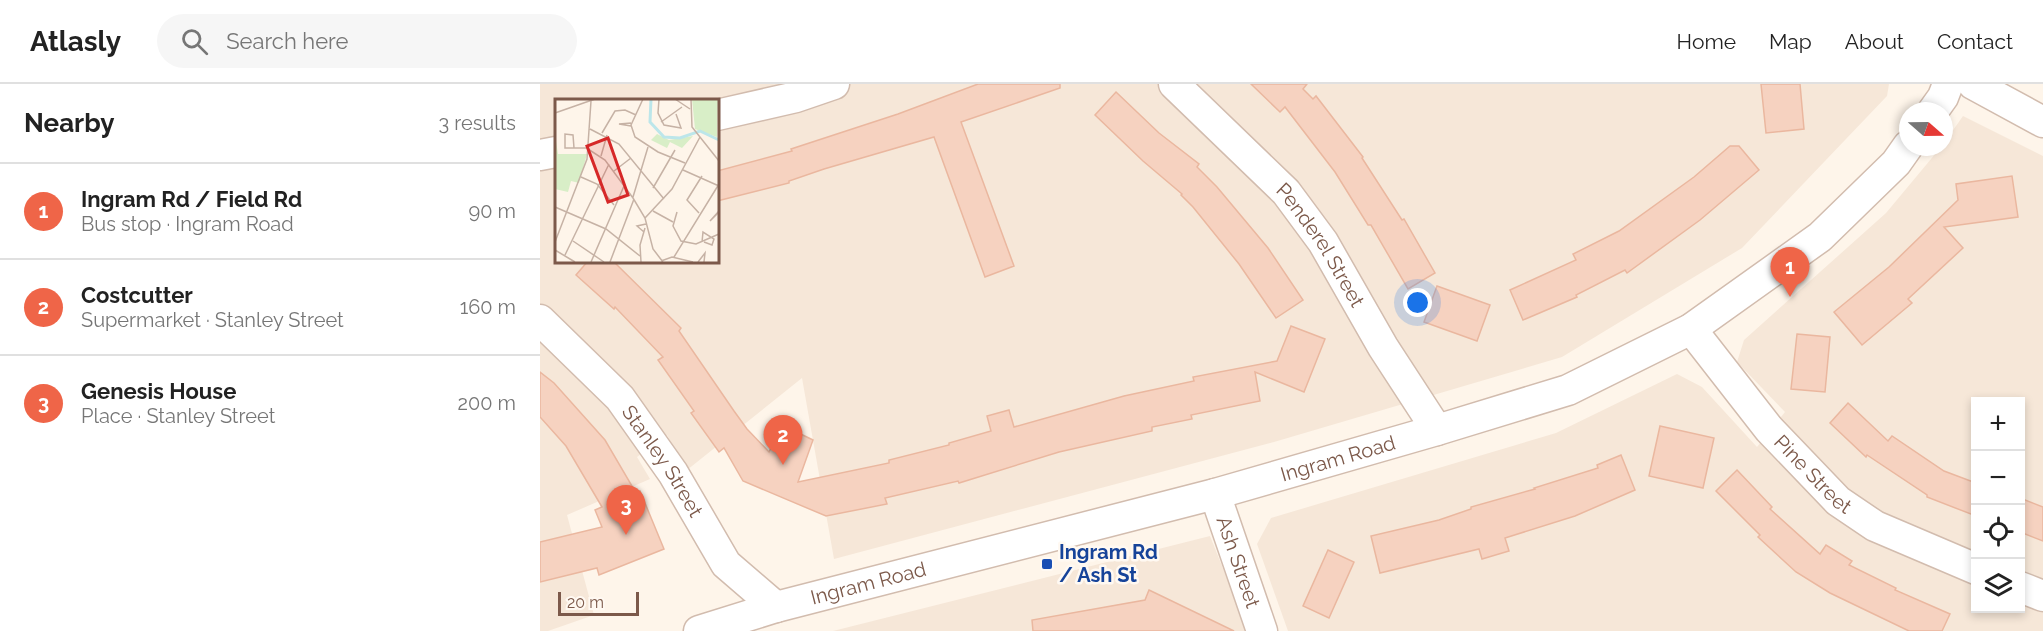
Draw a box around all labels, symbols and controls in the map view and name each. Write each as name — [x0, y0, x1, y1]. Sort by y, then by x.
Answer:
search box — [157, 14, 577, 68]
text: Atlasly — [30, 25, 121, 58]
icon: search — [178, 25, 211, 58]
text: Search here — [226, 28, 348, 54]
text: Home — [1677, 29, 1736, 54]
text: Map — [1769, 29, 1812, 54]
text: About — [1845, 29, 1904, 54]
text: Contact — [1937, 29, 2013, 54]
inset map — [555, 99, 718, 262]
north arrow — [1899, 102, 1953, 156]
text: Nearby — [24, 108, 114, 138]
text: 3 results — [438, 111, 516, 135]
street label: Penderel Street — [1272, 177, 1370, 312]
text: Ingram Rd / Field Rd — [81, 186, 302, 212]
text: 1 — [39, 199, 48, 223]
text: 90 m — [469, 199, 516, 223]
text: Bus stop · Ingram Road — [81, 212, 294, 236]
pin: 1 — [1770, 248, 1810, 297]
text: Costcutter — [81, 282, 193, 308]
your location — [1403, 288, 1432, 317]
text: 2 — [38, 295, 49, 319]
text: 160 m — [460, 295, 516, 319]
text: Supermarket · Stanley Street — [81, 308, 344, 332]
text: Genesis House — [81, 378, 236, 404]
text: 3 — [38, 391, 49, 415]
text: 200 m — [458, 391, 516, 415]
map controls — [1971, 397, 2025, 613]
button: + — [1971, 397, 2025, 451]
street label: Stanley Street — [617, 401, 708, 522]
text: Place · Stanley Street — [81, 404, 275, 428]
pin: 2 — [764, 416, 802, 465]
street label: Pine Street — [1769, 430, 1856, 519]
street label: Ingram Road — [1278, 431, 1398, 486]
button: − — [1971, 451, 2025, 505]
pin: 3 — [606, 486, 646, 535]
button: locate — [1971, 505, 2025, 559]
street label: Ash Street — [1212, 513, 1265, 611]
place label: Ingram Rd / Ash St — [1059, 540, 1158, 587]
street label: Ingram Road — [808, 557, 929, 610]
marker: Ingram Rd / Ash St — [1040, 557, 1054, 571]
button: layers — [1971, 559, 2025, 613]
scale bar — [558, 589, 639, 616]
text: 20 m — [567, 593, 604, 612]

